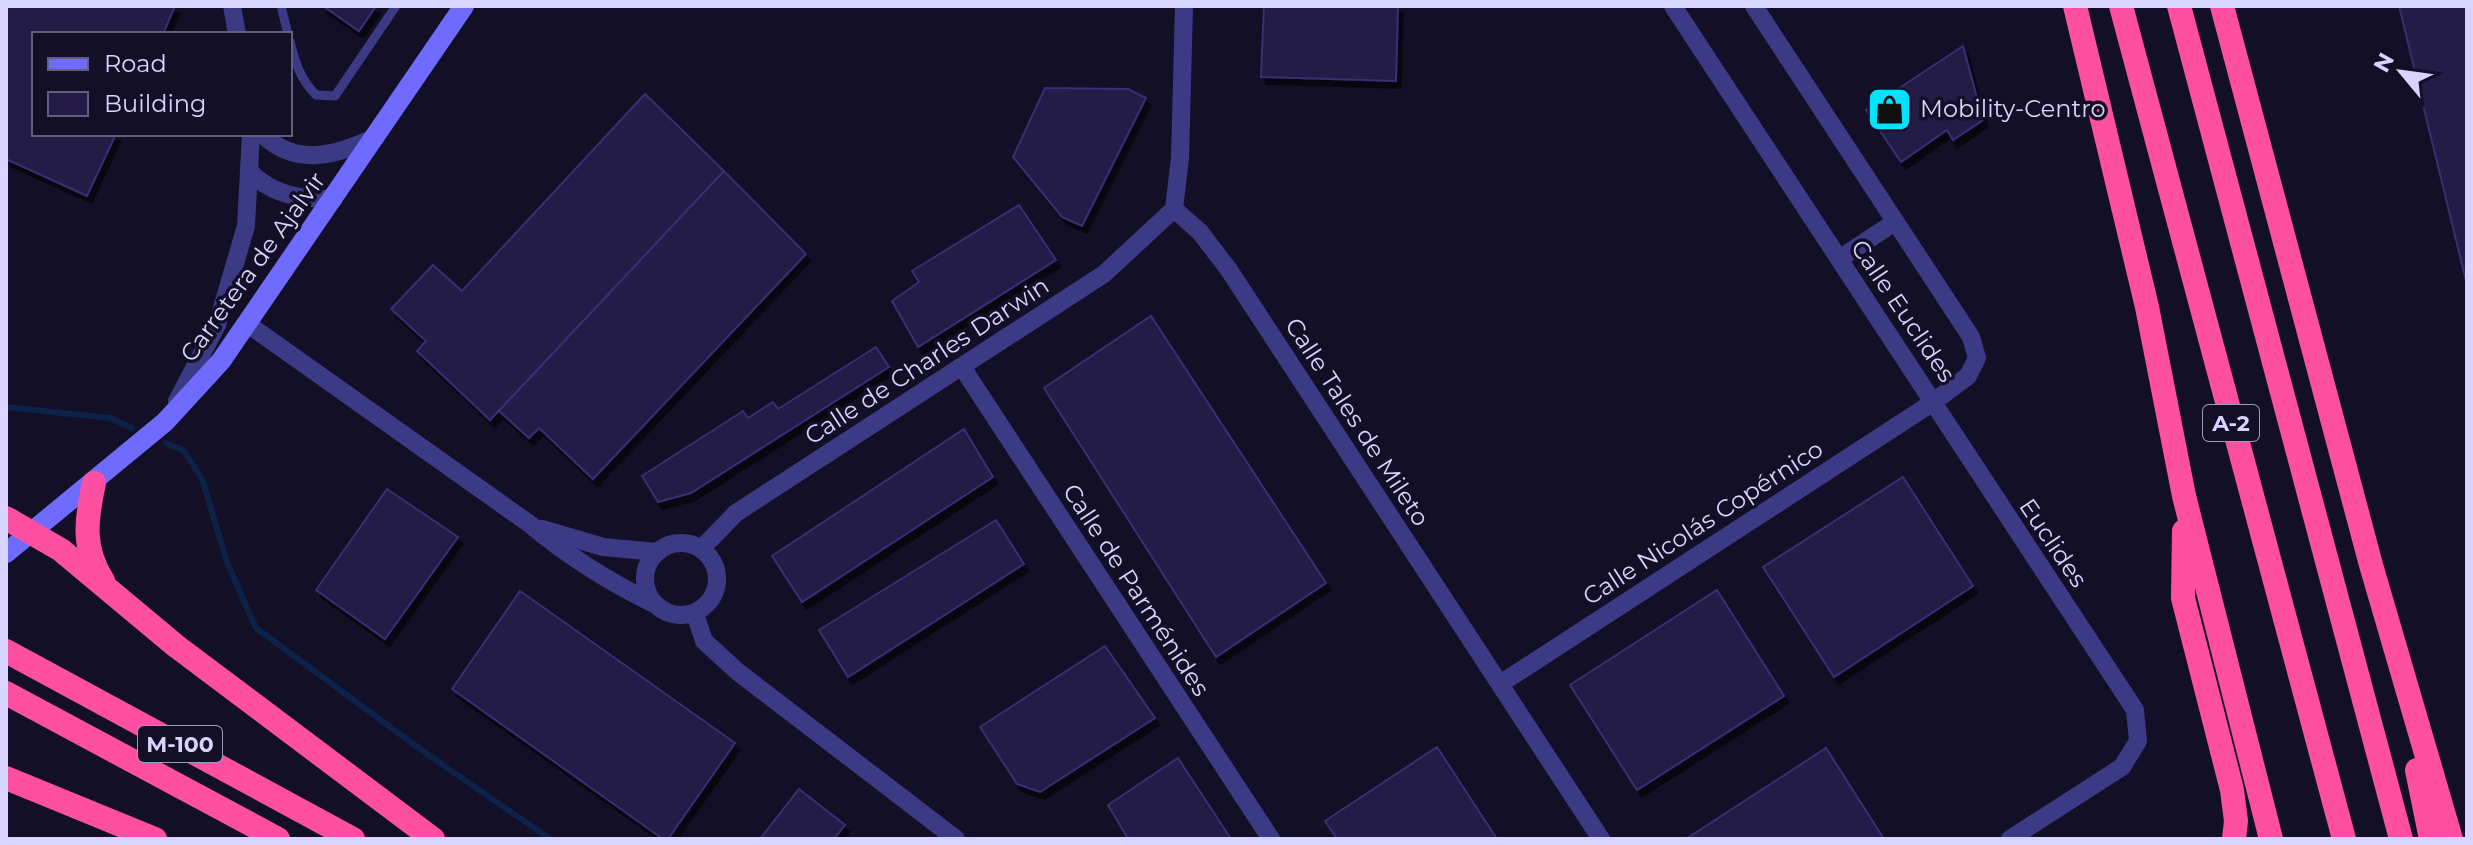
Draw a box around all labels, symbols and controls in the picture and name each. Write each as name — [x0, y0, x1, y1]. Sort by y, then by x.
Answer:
legend — [32, 32, 292, 136]
north arrow — [2361, 32, 2441, 112]
text: N — [2368, 48, 2400, 77]
text: Road — [104, 49, 167, 78]
shop icon: Mobility-Centro — [1865, 85, 1913, 133]
text: Building — [104, 89, 207, 118]
place label: Mobility-Centro — [1920, 94, 2106, 123]
street label: Carretera de Ajalvir — [174, 166, 331, 367]
street label: Calle Euclides — [1845, 234, 1962, 387]
street label: Calle de Charles Darwin — [799, 271, 1054, 450]
street label: Calle Tales de Mileto — [1279, 312, 1436, 531]
road number: A-2 — [2203, 405, 2259, 441]
street label: Calle Nicolás Copérnico — [1577, 434, 1828, 611]
street label: Calle de Parménides — [1057, 478, 1216, 701]
street label: Euclides — [2013, 493, 2094, 593]
road number: M-100 — [138, 726, 222, 762]

